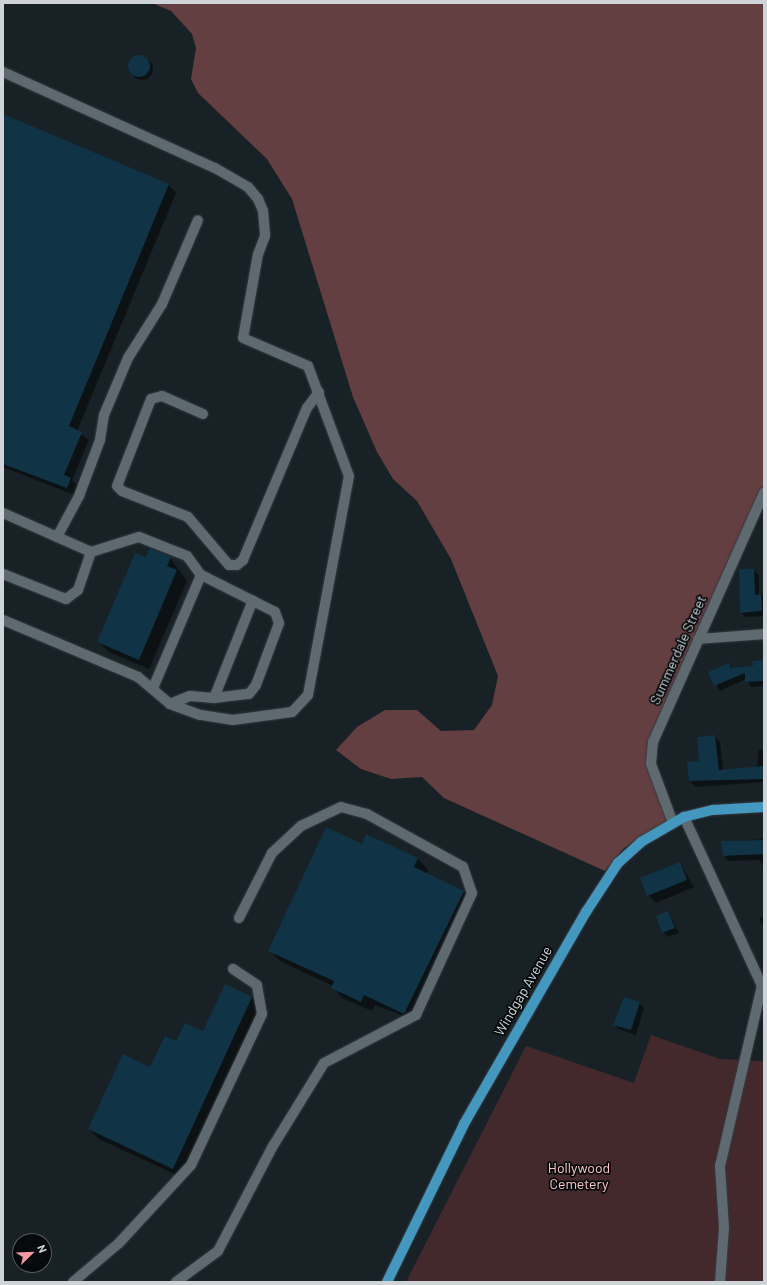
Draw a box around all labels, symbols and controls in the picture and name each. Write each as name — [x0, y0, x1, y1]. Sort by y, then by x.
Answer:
street label: Summerdale Street — [646, 593, 710, 707]
street label: Windgap Avenue — [491, 943, 555, 1039]
park label: Hollywood Cemetery — [548, 1160, 610, 1192]
north arrow — [12, 1233, 52, 1273]
text: N — [35, 1243, 50, 1254]

